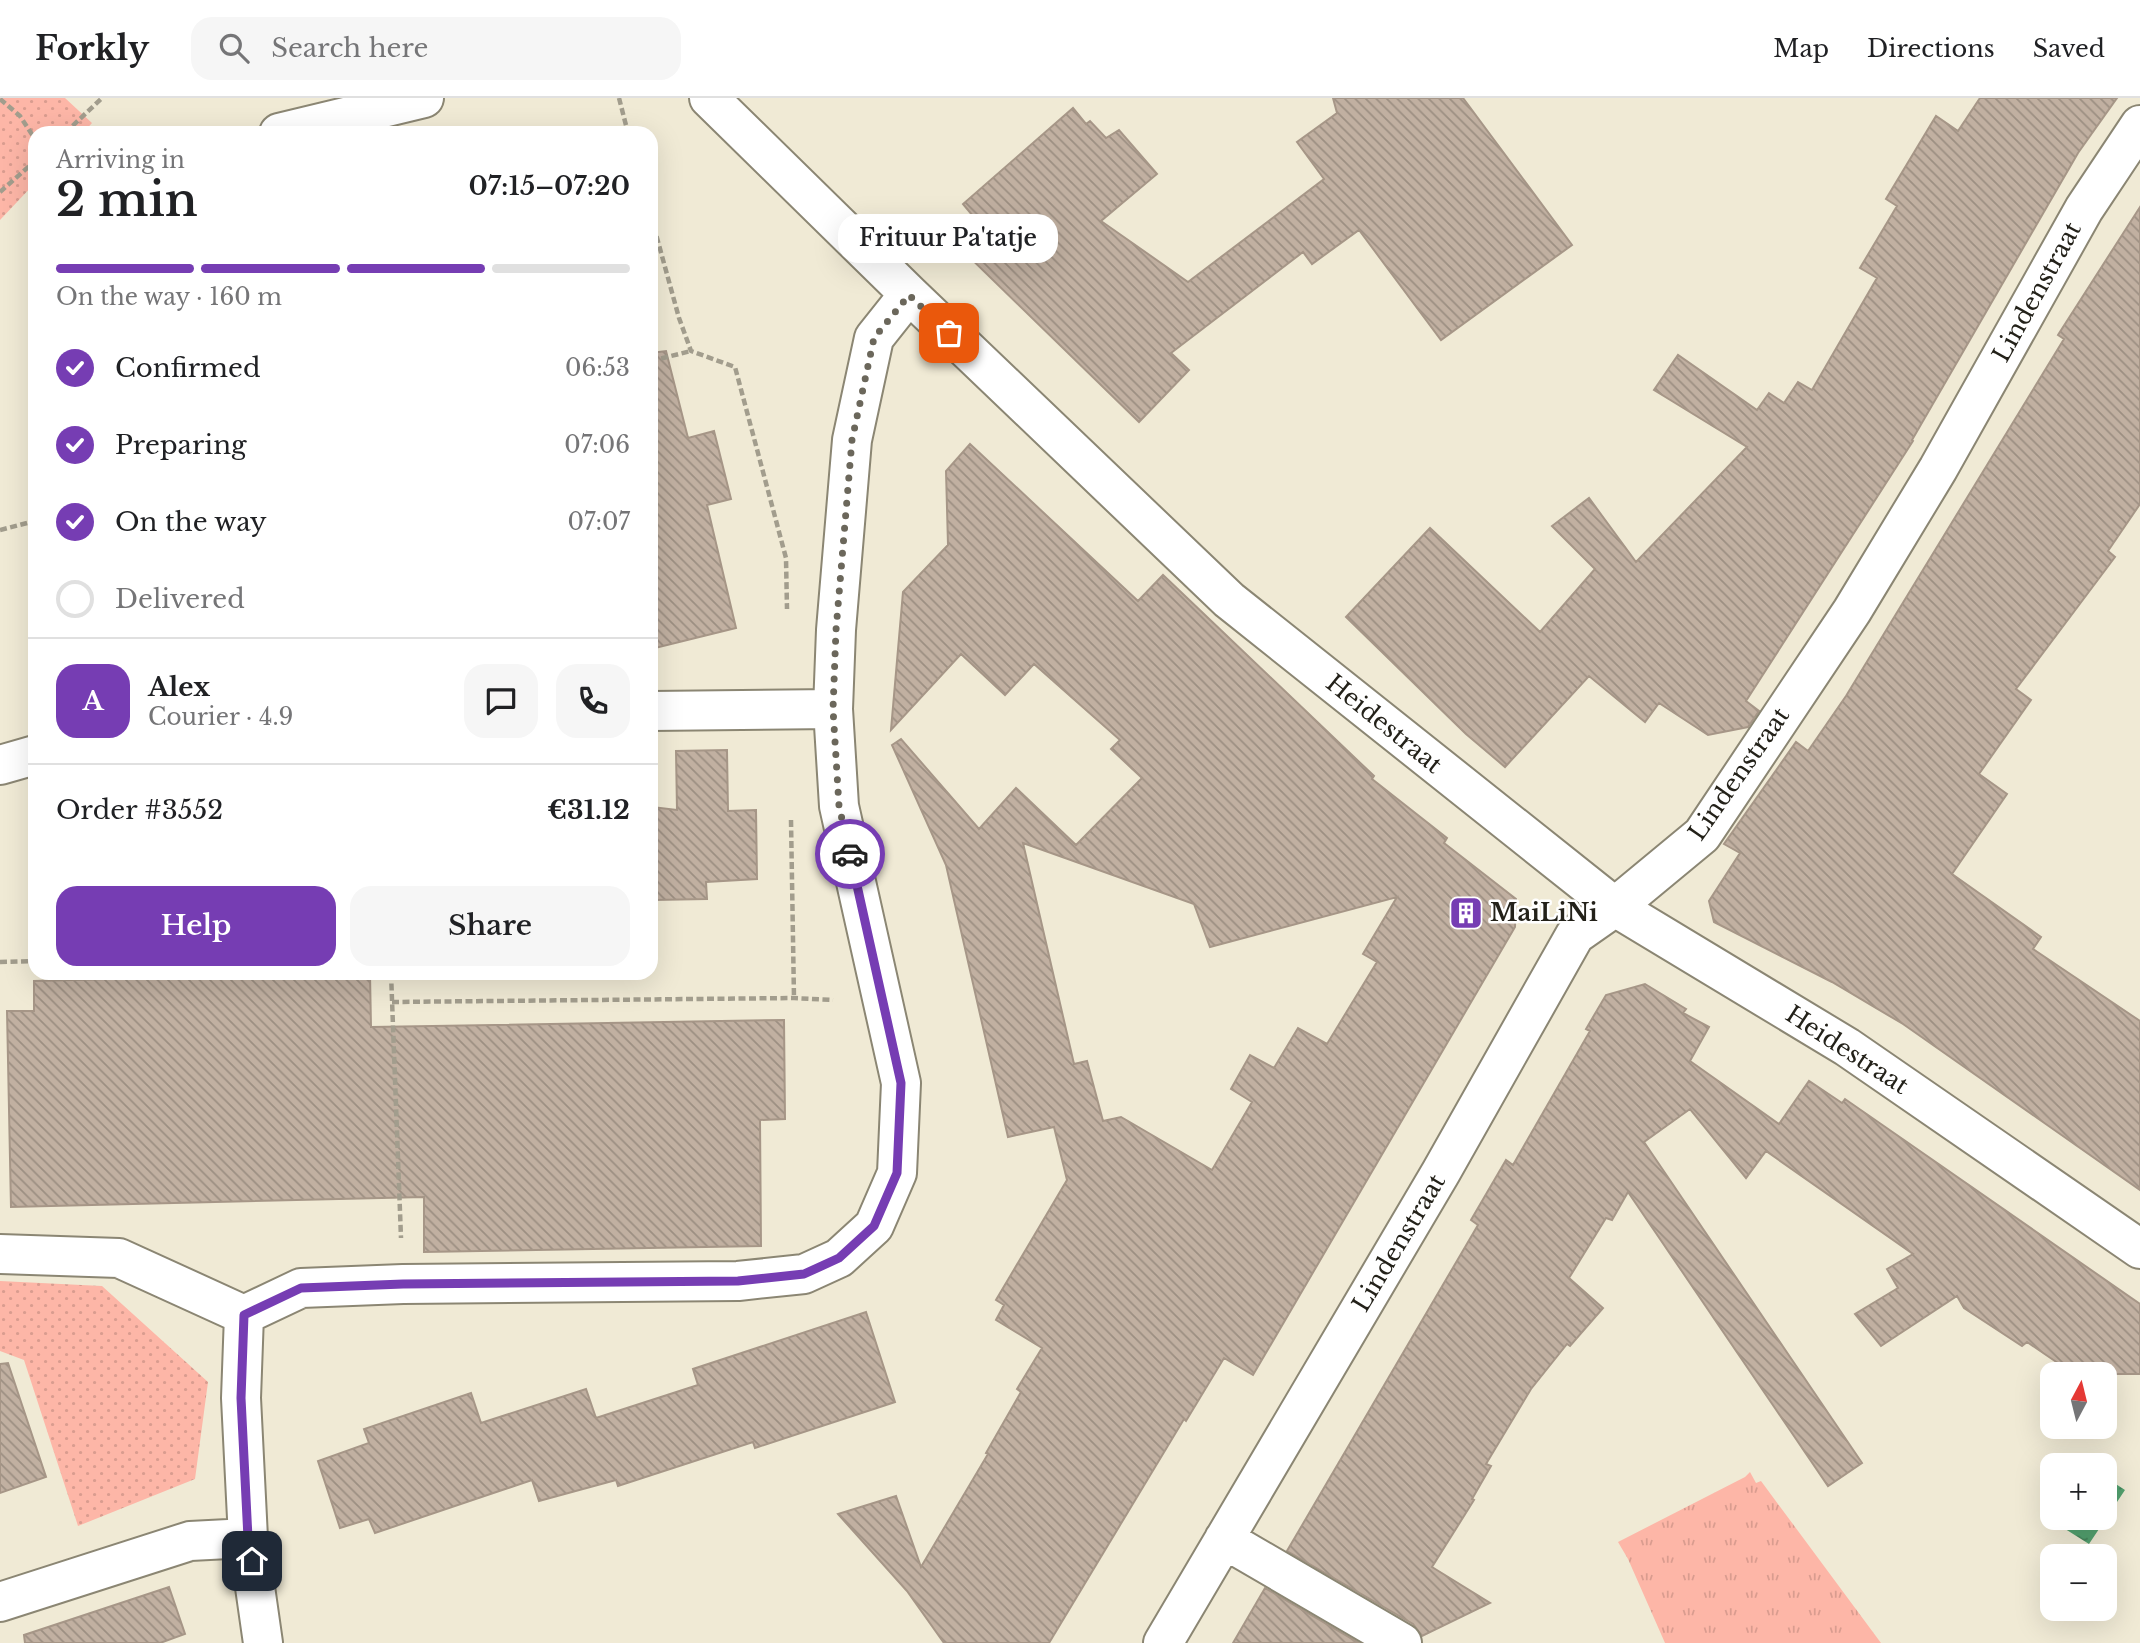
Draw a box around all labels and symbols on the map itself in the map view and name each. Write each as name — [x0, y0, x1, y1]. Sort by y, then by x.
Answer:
callout: Frituur Pa'tatje — [839, 214, 1059, 263]
street label: Lindenstraat — [1986, 217, 2087, 367]
pin — [919, 303, 979, 363]
street label: Heidestraat — [1321, 668, 1448, 779]
street label: Lindenstraat — [1682, 702, 1795, 846]
courier — [815, 819, 885, 889]
building icon: MaiLiNi — [1447, 894, 1485, 932]
place label: MaiLiNi — [1490, 898, 1598, 927]
street label: Heidestraat — [1780, 999, 1914, 1100]
street label: Lindenstraat — [1346, 1169, 1451, 1317]
north arrow — [2040, 1362, 2118, 1438]
pin — [222, 1531, 282, 1591]

